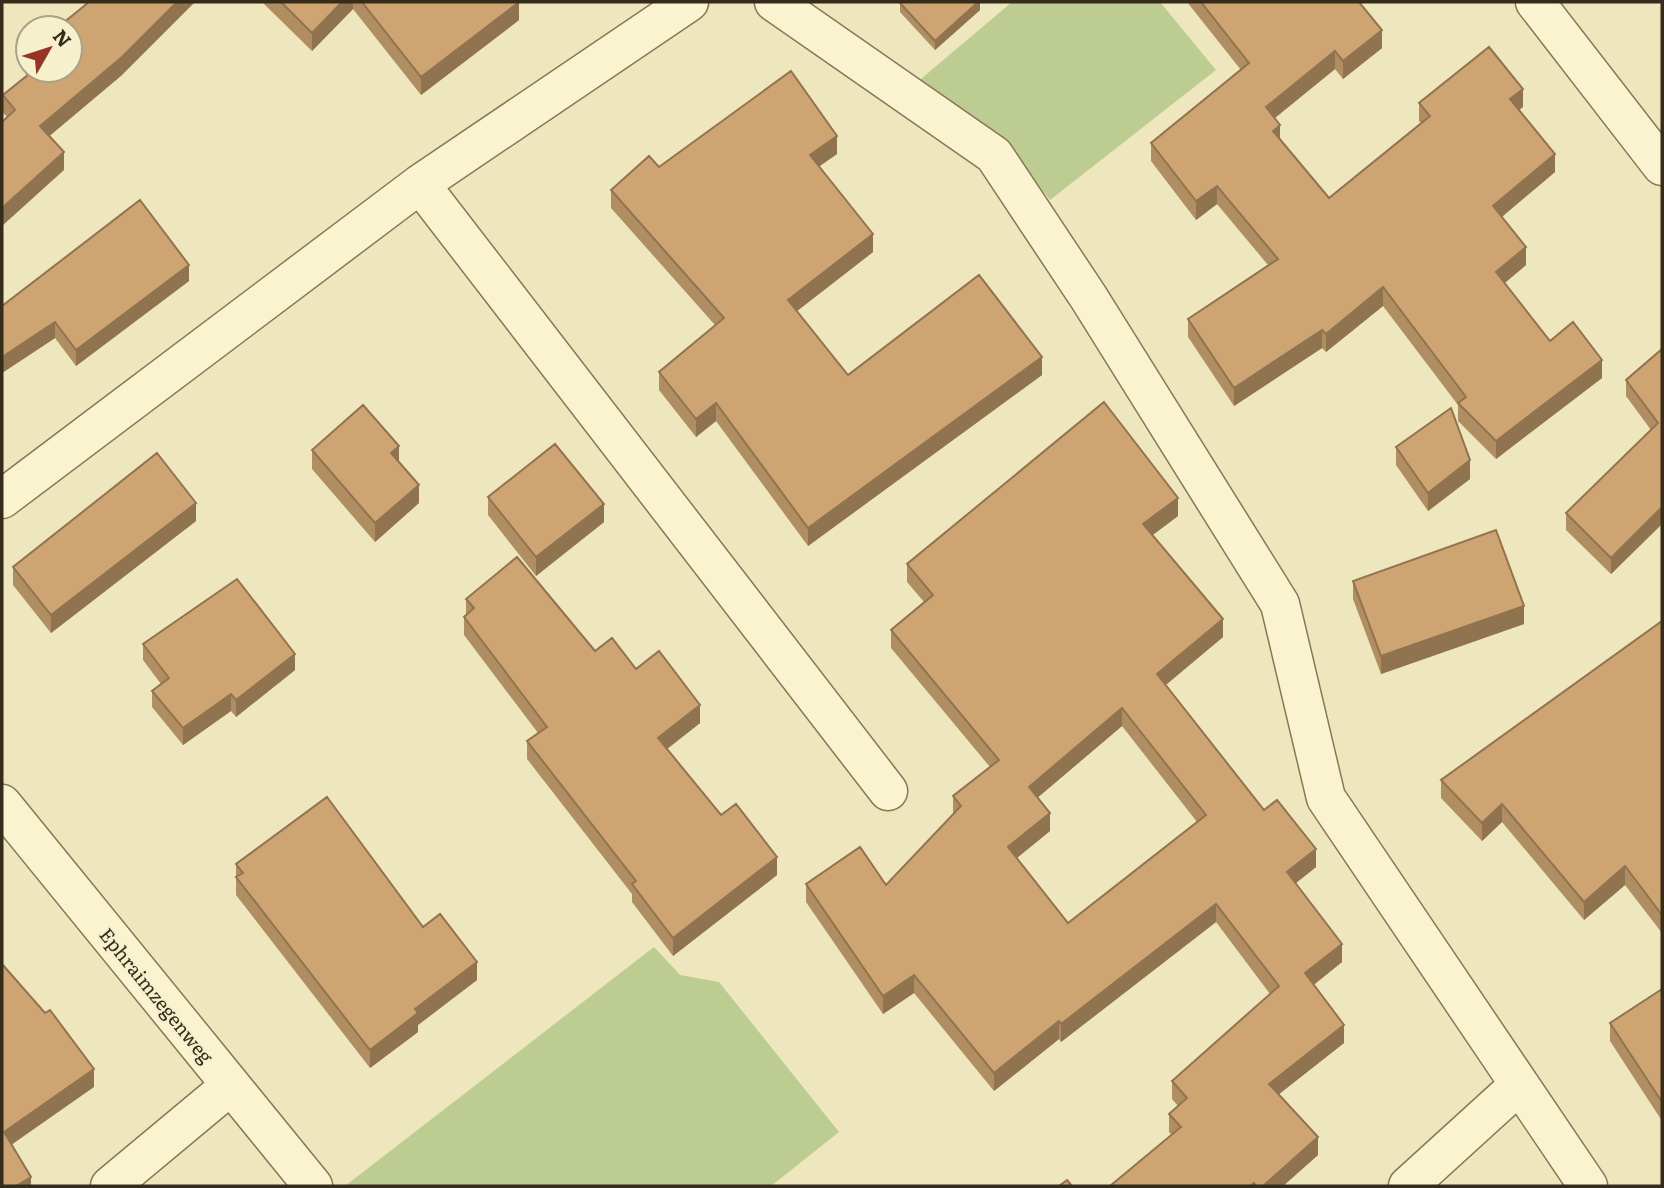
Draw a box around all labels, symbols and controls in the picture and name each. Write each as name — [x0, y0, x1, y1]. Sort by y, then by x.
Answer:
north arrow — [14, 14, 84, 84]
text: N — [47, 23, 79, 53]
street label: Ephraimzegenweg — [93, 921, 221, 1069]

